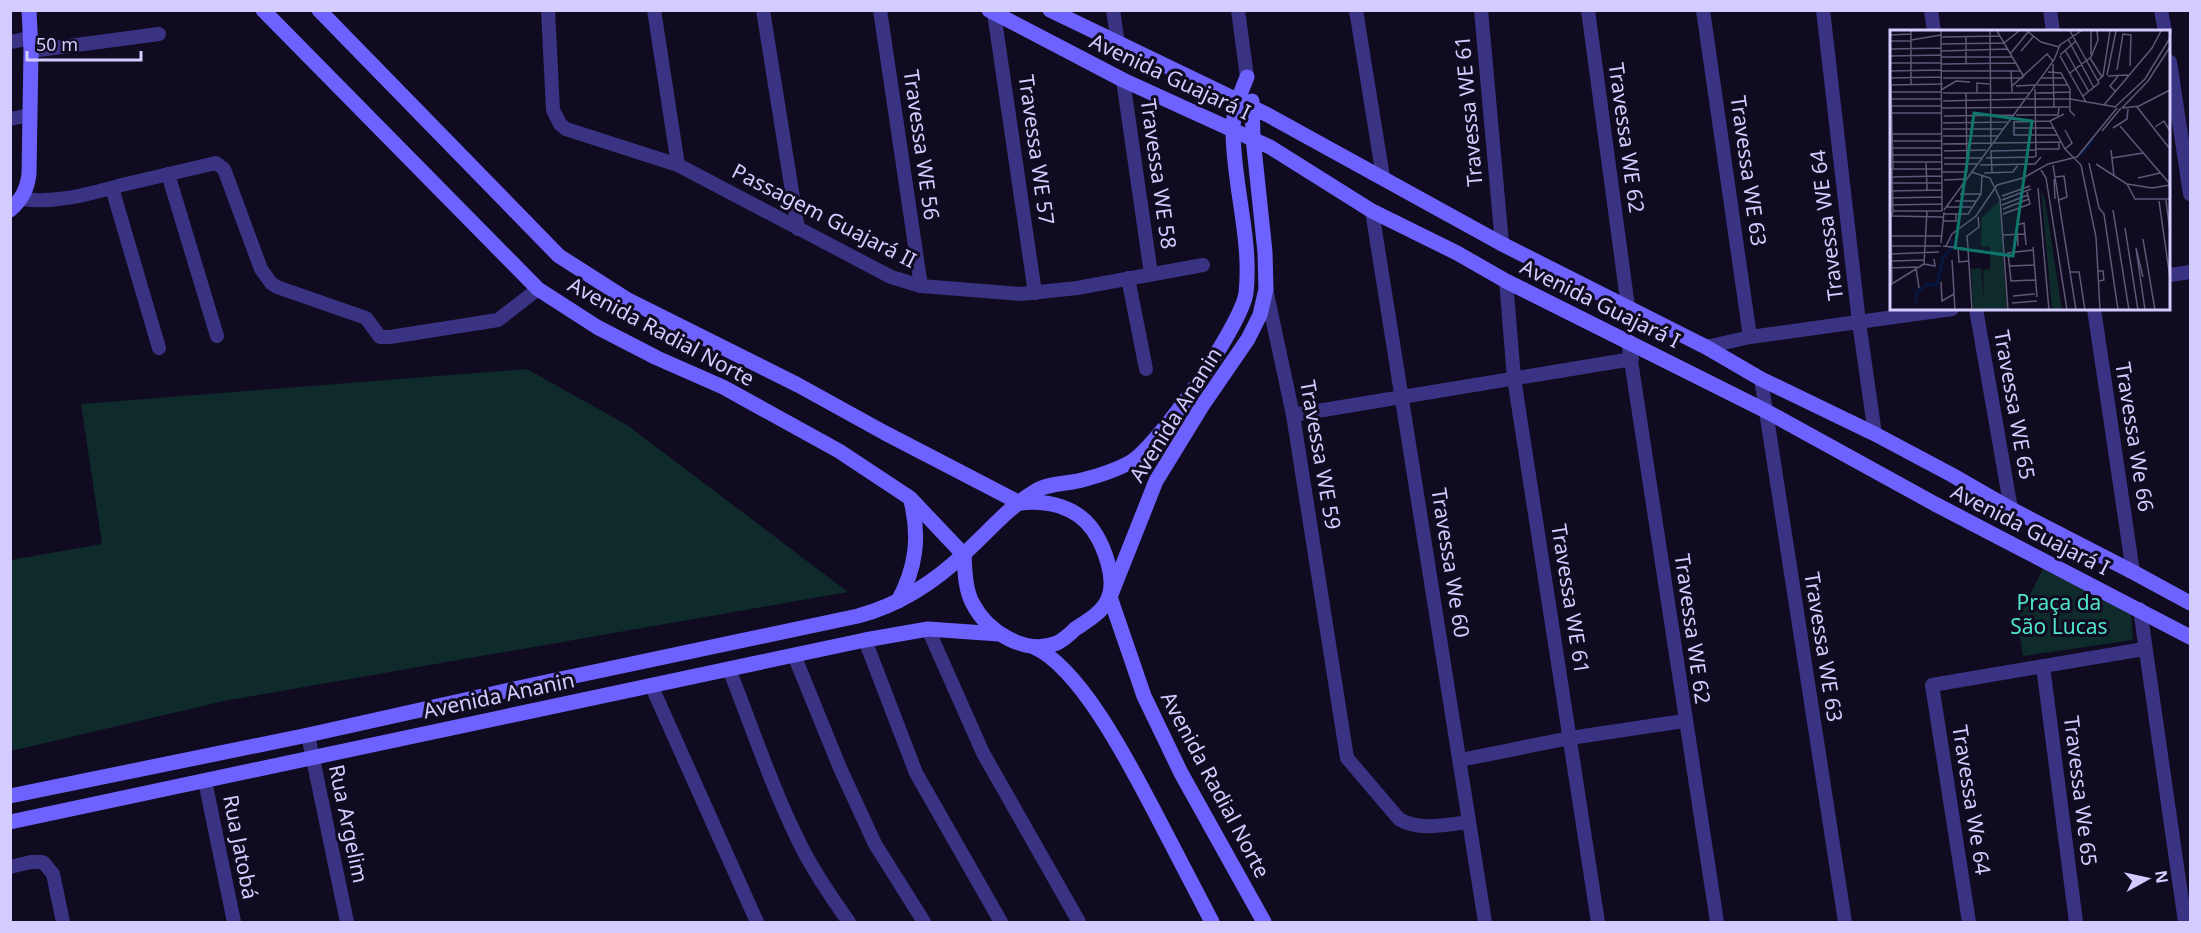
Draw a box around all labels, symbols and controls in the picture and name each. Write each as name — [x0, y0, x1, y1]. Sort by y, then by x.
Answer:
scale bar — [27, 24, 141, 62]
street label: Avenida Guajará I — [1086, 27, 1255, 126]
inset map — [1890, 30, 2171, 310]
text: 50 m — [36, 32, 78, 56]
street label: Travessa WE 61 — [1447, 35, 1489, 188]
street label: Travessa WE 62 — [1603, 61, 1651, 215]
street label: Travessa WE 56 — [898, 68, 946, 222]
street label: Travessa WE 57 — [1013, 73, 1061, 227]
street label: Travessa WE 63 — [1725, 94, 1773, 248]
street label: Travessa WE 58 — [1135, 97, 1183, 251]
street label: Travessa WE 64 — [1803, 148, 1849, 302]
street label: Passagem Guajará II — [728, 157, 921, 274]
street label: Avenida Guajará I — [1516, 252, 1685, 354]
street label: Avenida Radial Norte — [563, 270, 759, 392]
street label: Travessa WE 65 — [1988, 328, 2042, 482]
street label: Avenida Ananin — [1122, 342, 1228, 487]
street label: Travessa We 66 — [2109, 360, 2161, 514]
street label: Travessa WE 59 — [1294, 378, 1348, 532]
street label: Avenida Guajará I — [1946, 477, 2114, 581]
street label: Travessa We 60 — [1425, 486, 1477, 640]
street label: Travessa WE 61 — [1545, 522, 1597, 676]
street label: Travessa WE 62 — [1669, 552, 1717, 706]
street label: Travessa WE 63 — [1798, 570, 1850, 724]
park label: Praça da São Lucas — [2010, 588, 2108, 640]
street label: Avenida Ananin — [421, 665, 577, 725]
street label: Avenida Radial Norte — [1155, 687, 1277, 883]
street label: Travessa We 65 — [2058, 714, 2104, 868]
street label: Travessa We 64 — [1946, 723, 1998, 877]
street label: Rua Argelim — [323, 762, 375, 886]
street label: Rua Jatobá — [217, 792, 265, 901]
north arrow — [2117, 849, 2177, 909]
text: N — [2150, 869, 2174, 885]

